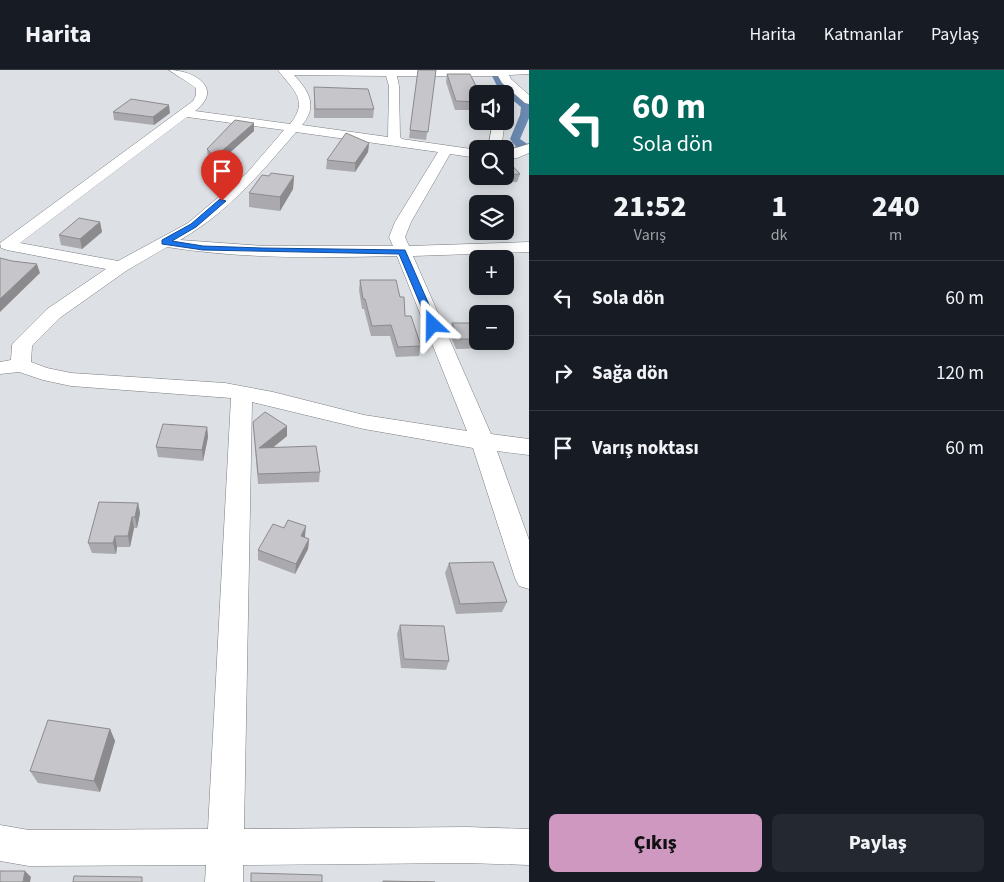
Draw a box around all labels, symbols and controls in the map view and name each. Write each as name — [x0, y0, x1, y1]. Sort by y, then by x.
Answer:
text: Harita — [25, 17, 91, 52]
text: Harita — [750, 22, 796, 47]
text: Katmanlar — [824, 22, 903, 47]
text: Paylaş — [931, 22, 979, 47]
text: 60 m — [632, 82, 706, 132]
map controls — [469, 85, 514, 350]
button: sound — [469, 85, 514, 130]
icon: left — [549, 90, 614, 155]
text: Sola dön — [632, 128, 713, 160]
button: search — [469, 140, 514, 185]
pin — [201, 150, 243, 201]
icon: arrive — [208, 157, 236, 185]
text: 21:52 — [613, 185, 687, 228]
text: 1 — [771, 185, 787, 228]
text: 240 — [872, 185, 920, 228]
button: layers — [469, 195, 514, 240]
text: Varış — [634, 224, 666, 246]
text: dk — [771, 224, 788, 246]
text: m — [889, 224, 902, 246]
button: + — [469, 250, 514, 295]
icon: left — [549, 284, 577, 312]
text: Sola dön — [592, 285, 665, 312]
text: 60 m — [946, 285, 984, 312]
position arrow — [406, 298, 458, 350]
button: − — [469, 305, 514, 350]
icon: right — [549, 359, 577, 387]
text: Sağa dön — [592, 360, 668, 387]
text: 120 m — [936, 360, 984, 387]
icon: arrive — [549, 434, 577, 462]
text: Varış noktası — [592, 435, 699, 462]
text: 60 m — [946, 435, 984, 462]
button: Çıkış — [549, 814, 762, 872]
button: Paylaş — [772, 814, 984, 872]

